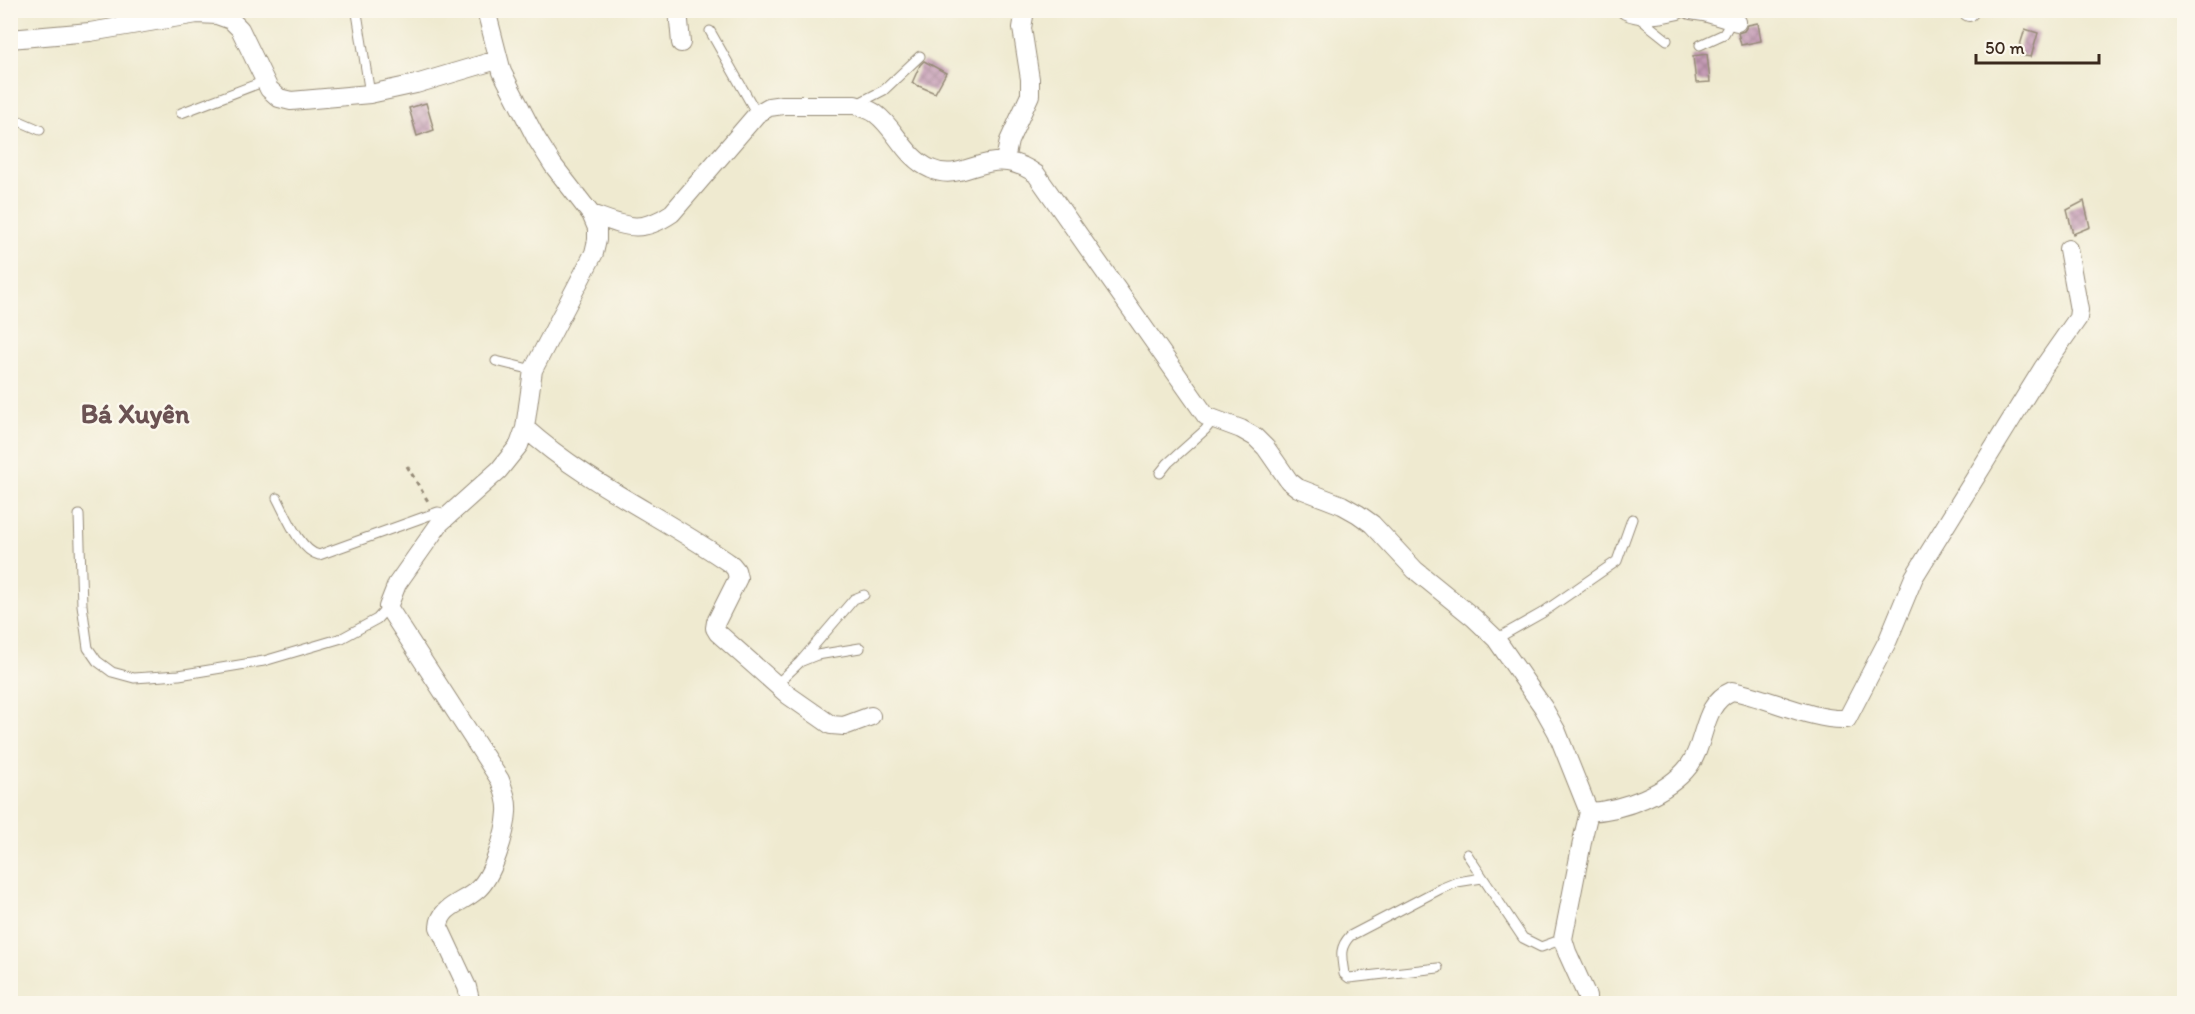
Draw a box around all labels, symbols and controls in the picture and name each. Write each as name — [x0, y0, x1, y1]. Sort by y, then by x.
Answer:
scale bar — [1976, 27, 2099, 65]
text: 50 m — [1985, 37, 2025, 59]
district label: Bá Xuyên — [81, 397, 190, 430]

